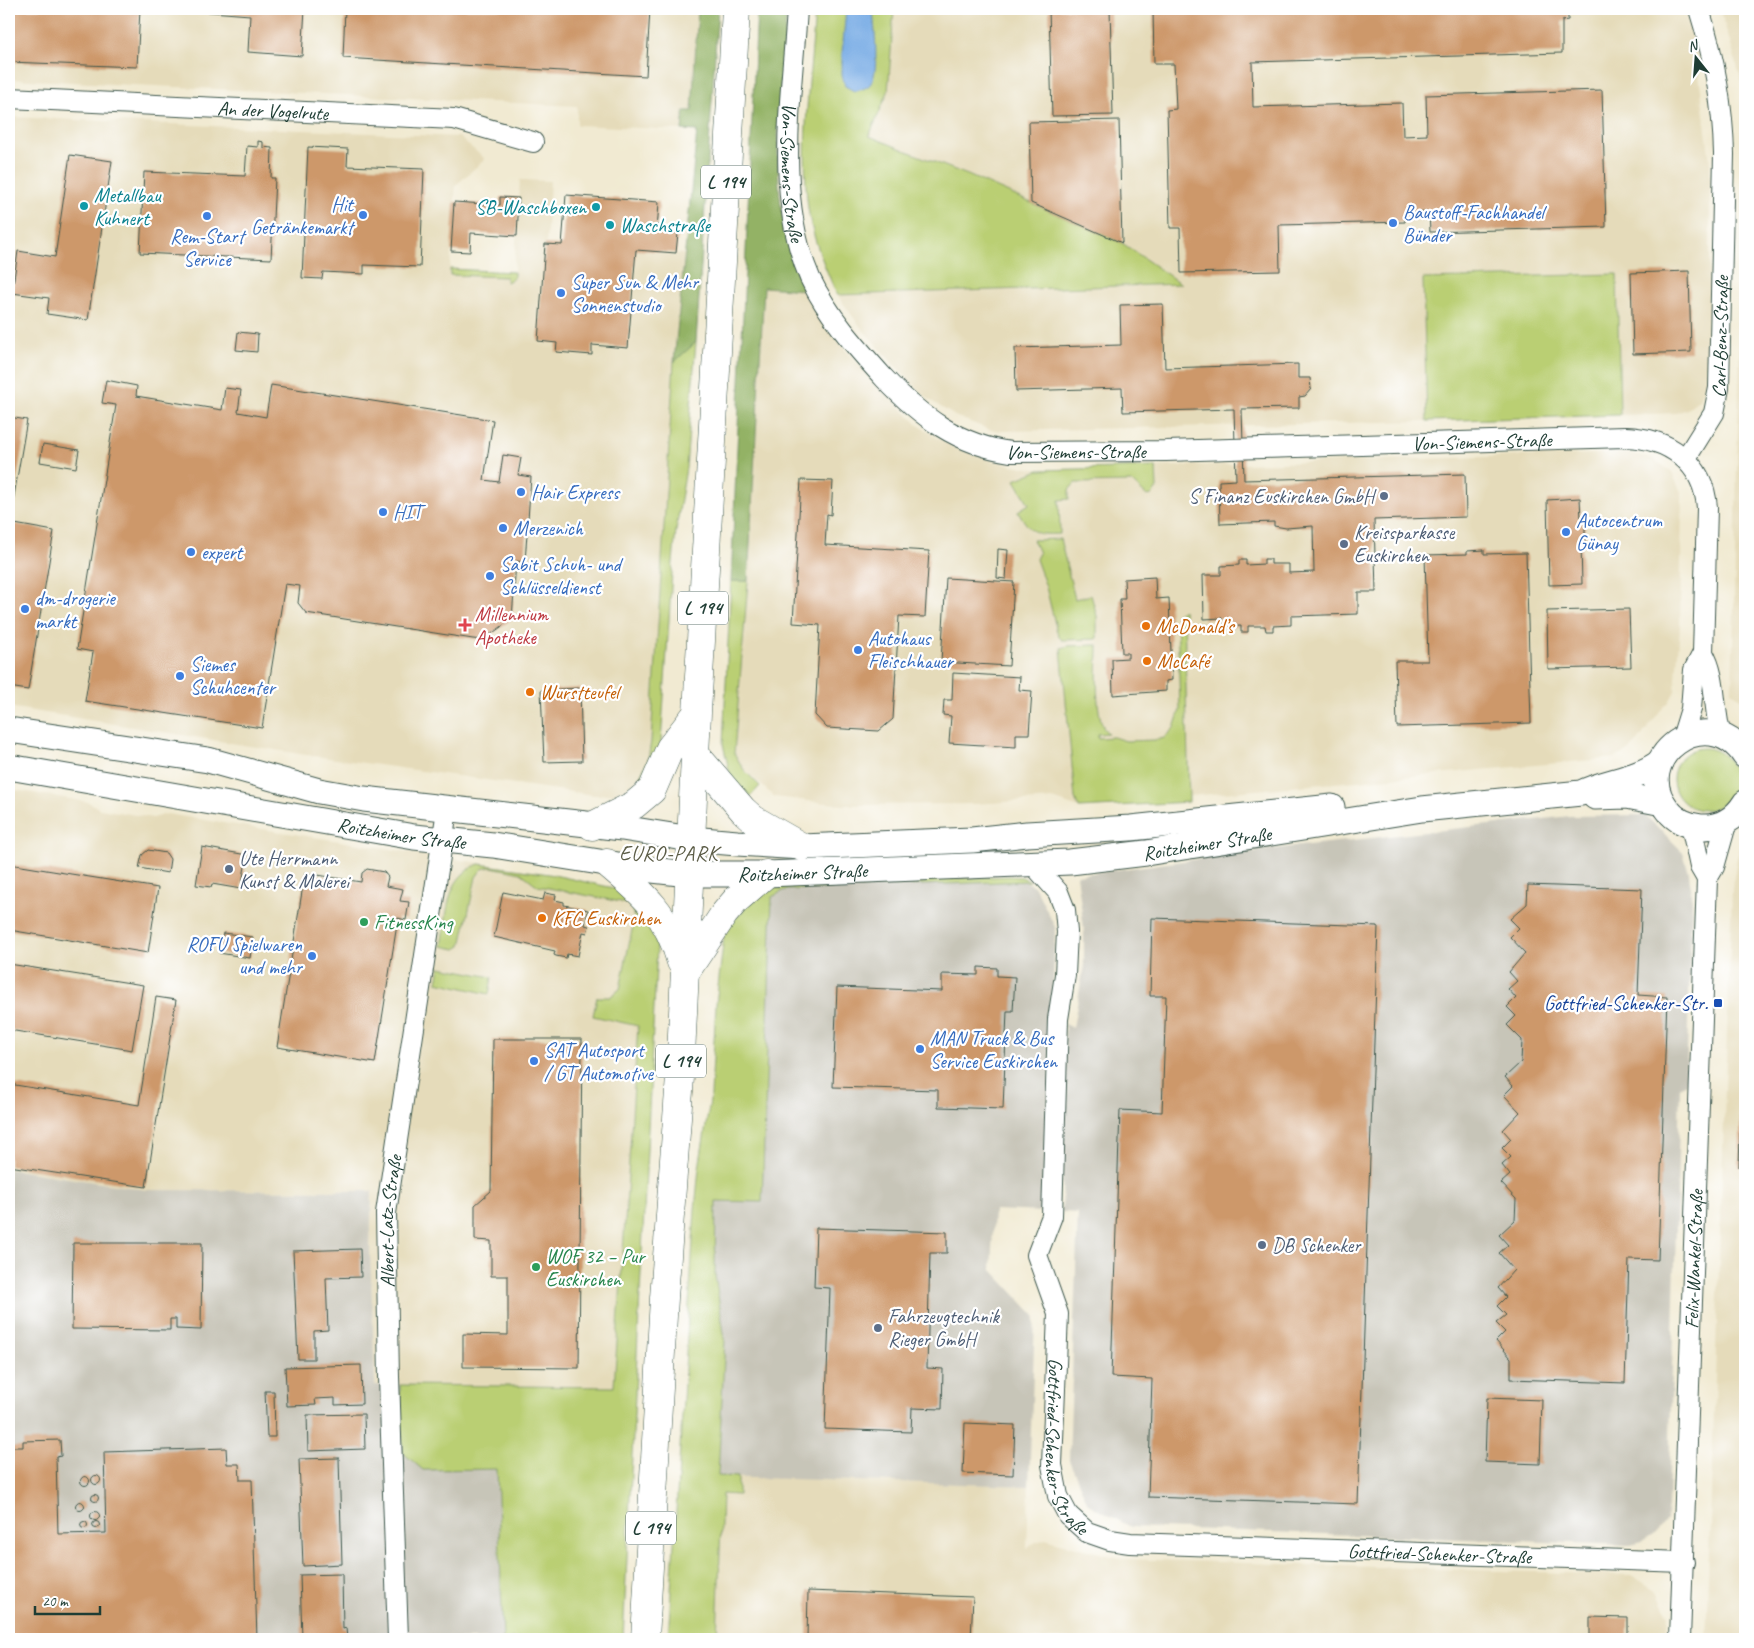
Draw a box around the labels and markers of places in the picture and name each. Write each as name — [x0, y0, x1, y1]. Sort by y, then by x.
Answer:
place label: Metallbau Kuhnert — [94, 183, 162, 231]
place label: Hit Getränkemarkt — [251, 192, 356, 240]
place label: SB-Waschboxen — [475, 195, 587, 220]
marker: Metallbau Kuhnert — [78, 200, 90, 212]
place label: Baustoff-Fachhandel Bünder — [1403, 200, 1547, 248]
marker: SB-Waschboxen — [590, 201, 602, 213]
marker: Hit Getränkemarkt — [357, 209, 369, 221]
marker: Rem-Start Service — [201, 210, 213, 222]
place label: Waschstraße — [620, 213, 711, 238]
marker: Baustoff-Fachhandel Bünder — [1387, 217, 1399, 229]
marker: Waschstraße — [604, 219, 616, 231]
place label: Rem-Start Service — [170, 224, 247, 272]
place label: Super Sun & Mehr Sonnenstudio — [571, 270, 700, 318]
marker: Super Sun & Mehr Sonnenstudio — [555, 287, 567, 299]
place label: Hair Express — [531, 480, 621, 505]
place label: S Finanz Euskirchen GmbH — [1189, 484, 1377, 509]
marker: Hair Express — [515, 486, 527, 498]
marker: S Finanz Euskirchen GmbH — [1378, 490, 1390, 502]
place label: HIT — [393, 500, 426, 525]
marker: HIT — [377, 506, 389, 518]
place label: Autocentrum Günay — [1576, 508, 1663, 556]
place label: Merzenich — [513, 516, 584, 541]
place label: Kreissparkasse Euskirchen — [1354, 520, 1456, 568]
marker: Merzenich — [497, 522, 509, 534]
marker: Autocentrum Günay — [1560, 526, 1572, 538]
marker: Kreissparkasse Euskirchen — [1338, 538, 1350, 550]
place label: expert — [201, 540, 245, 565]
marker: expert — [185, 546, 197, 558]
place label: Sabit Schuh- und Schlüsseldienst — [500, 552, 624, 600]
marker: Sabit Schuh- und Schlüsseldienst — [484, 570, 496, 582]
place label: dm-drogerie markt — [35, 586, 116, 634]
place label: Millennium Apotheke — [475, 602, 550, 650]
marker: dm-drogerie markt — [19, 603, 31, 615]
place label: McDonald’s — [1156, 614, 1236, 639]
marker: Millennium Apotheke — [459, 619, 471, 631]
marker: McDonald’s — [1140, 620, 1152, 632]
place label: Autohaus Fleischhauer — [868, 626, 955, 674]
marker: Autohaus Fleischhauer — [852, 644, 864, 656]
place label: McCafé — [1157, 649, 1213, 674]
place label: Siemes Schuhcenter — [190, 652, 277, 700]
marker: McCafé — [1141, 655, 1153, 667]
marker: Siemes Schuhcenter — [174, 670, 186, 682]
place label: Wurstteufel — [540, 680, 622, 705]
marker: Wurstteufel — [524, 686, 536, 698]
place label: Ute Herrmann Kunst & Malerei — [239, 846, 351, 894]
marker: Ute Herrmann Kunst & Malerei — [223, 863, 235, 875]
place label: KFC Euskirchen — [552, 906, 662, 931]
place label: FitnessKing — [374, 910, 454, 935]
marker: KFC Euskirchen — [536, 912, 548, 924]
marker: FitnessKing — [358, 916, 370, 928]
place label: ROFU Spielwaren und mehr — [186, 932, 304, 980]
marker: ROFU Spielwaren und mehr — [306, 950, 318, 962]
place label: Gottfried-Schenker-Str. — [1544, 991, 1708, 1016]
marker: Gottfried-Schenker-Str. — [1712, 997, 1724, 1009]
place label: MAN Truck & Bus Service Euskirchen — [930, 1026, 1058, 1074]
place label: SAT Autosport / GT Automotive — [544, 1038, 655, 1086]
marker: MAN Truck & Bus Service Euskirchen — [914, 1043, 926, 1055]
marker: SAT Autosport / GT Automotive — [528, 1055, 540, 1067]
place label: DB Schenker — [1272, 1233, 1362, 1258]
marker: DB Schenker — [1256, 1239, 1268, 1251]
place label: WOF 32 – Pur Euskirchen — [546, 1244, 646, 1292]
marker: WOF 32 – Pur Euskirchen — [530, 1261, 542, 1273]
place label: Fahrzeugtechnik Rieger GmbH — [888, 1304, 1001, 1352]
marker: Fahrzeugtechnik Rieger GmbH — [872, 1322, 884, 1334]

